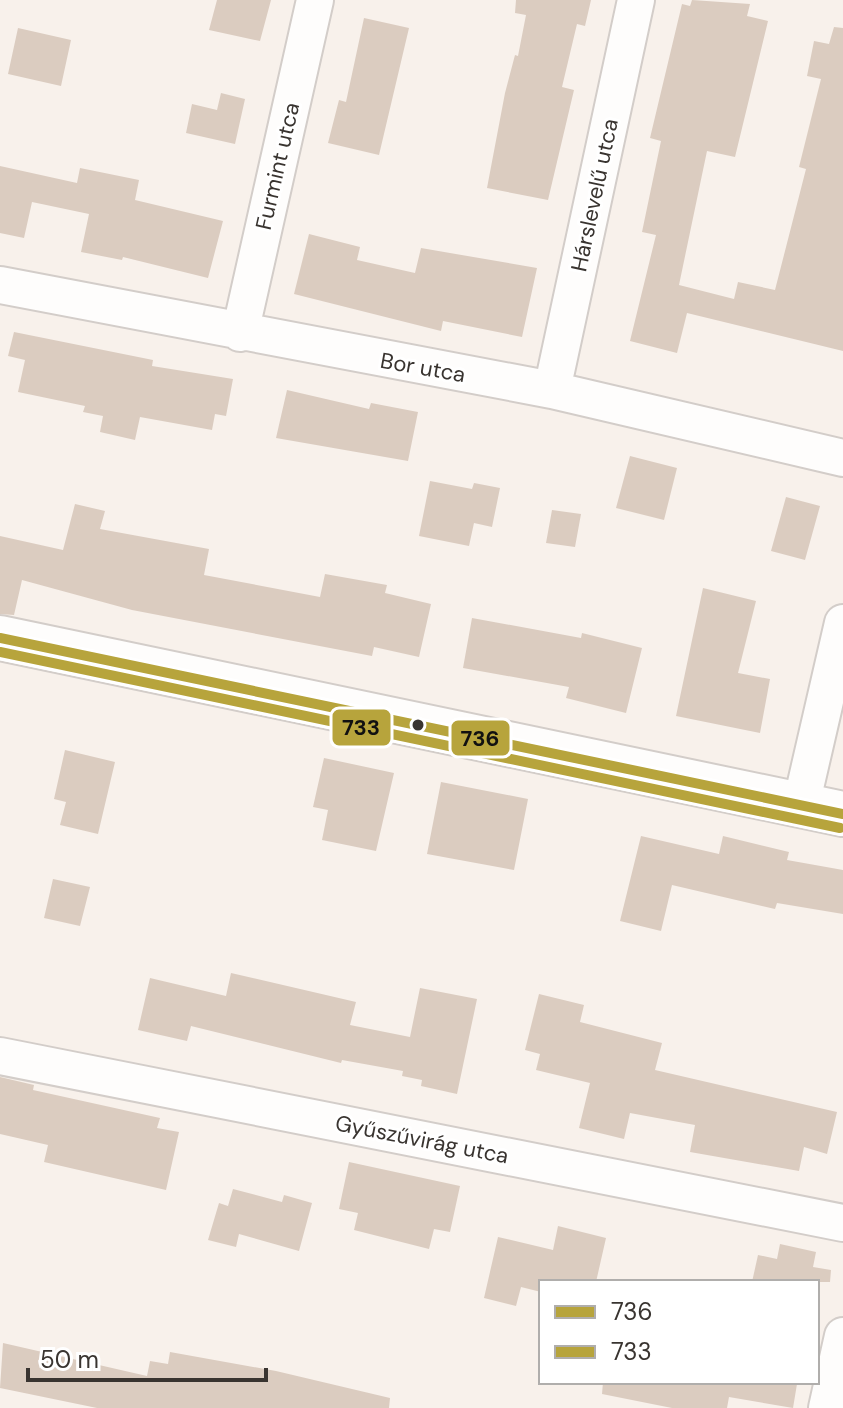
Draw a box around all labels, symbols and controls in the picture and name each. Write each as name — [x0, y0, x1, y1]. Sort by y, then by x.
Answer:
street label: Furmint utca — [249, 100, 306, 233]
street label: Hárslevelű utca — [564, 116, 625, 274]
street label: Bor utca — [378, 346, 468, 389]
line badge: 733 — [331, 708, 392, 747]
text: 733 — [342, 713, 380, 742]
unlabelled marker — [410, 717, 426, 733]
line badge: 736 — [450, 719, 511, 757]
text: 736 — [461, 724, 499, 753]
street label: Gyűszűvirág utca — [333, 1108, 511, 1170]
legend — [539, 1280, 819, 1384]
text: 736 — [611, 1296, 652, 1327]
scale bar — [28, 1332, 266, 1382]
text: 733 — [611, 1336, 652, 1367]
text: 50 m — [40, 1344, 99, 1375]

